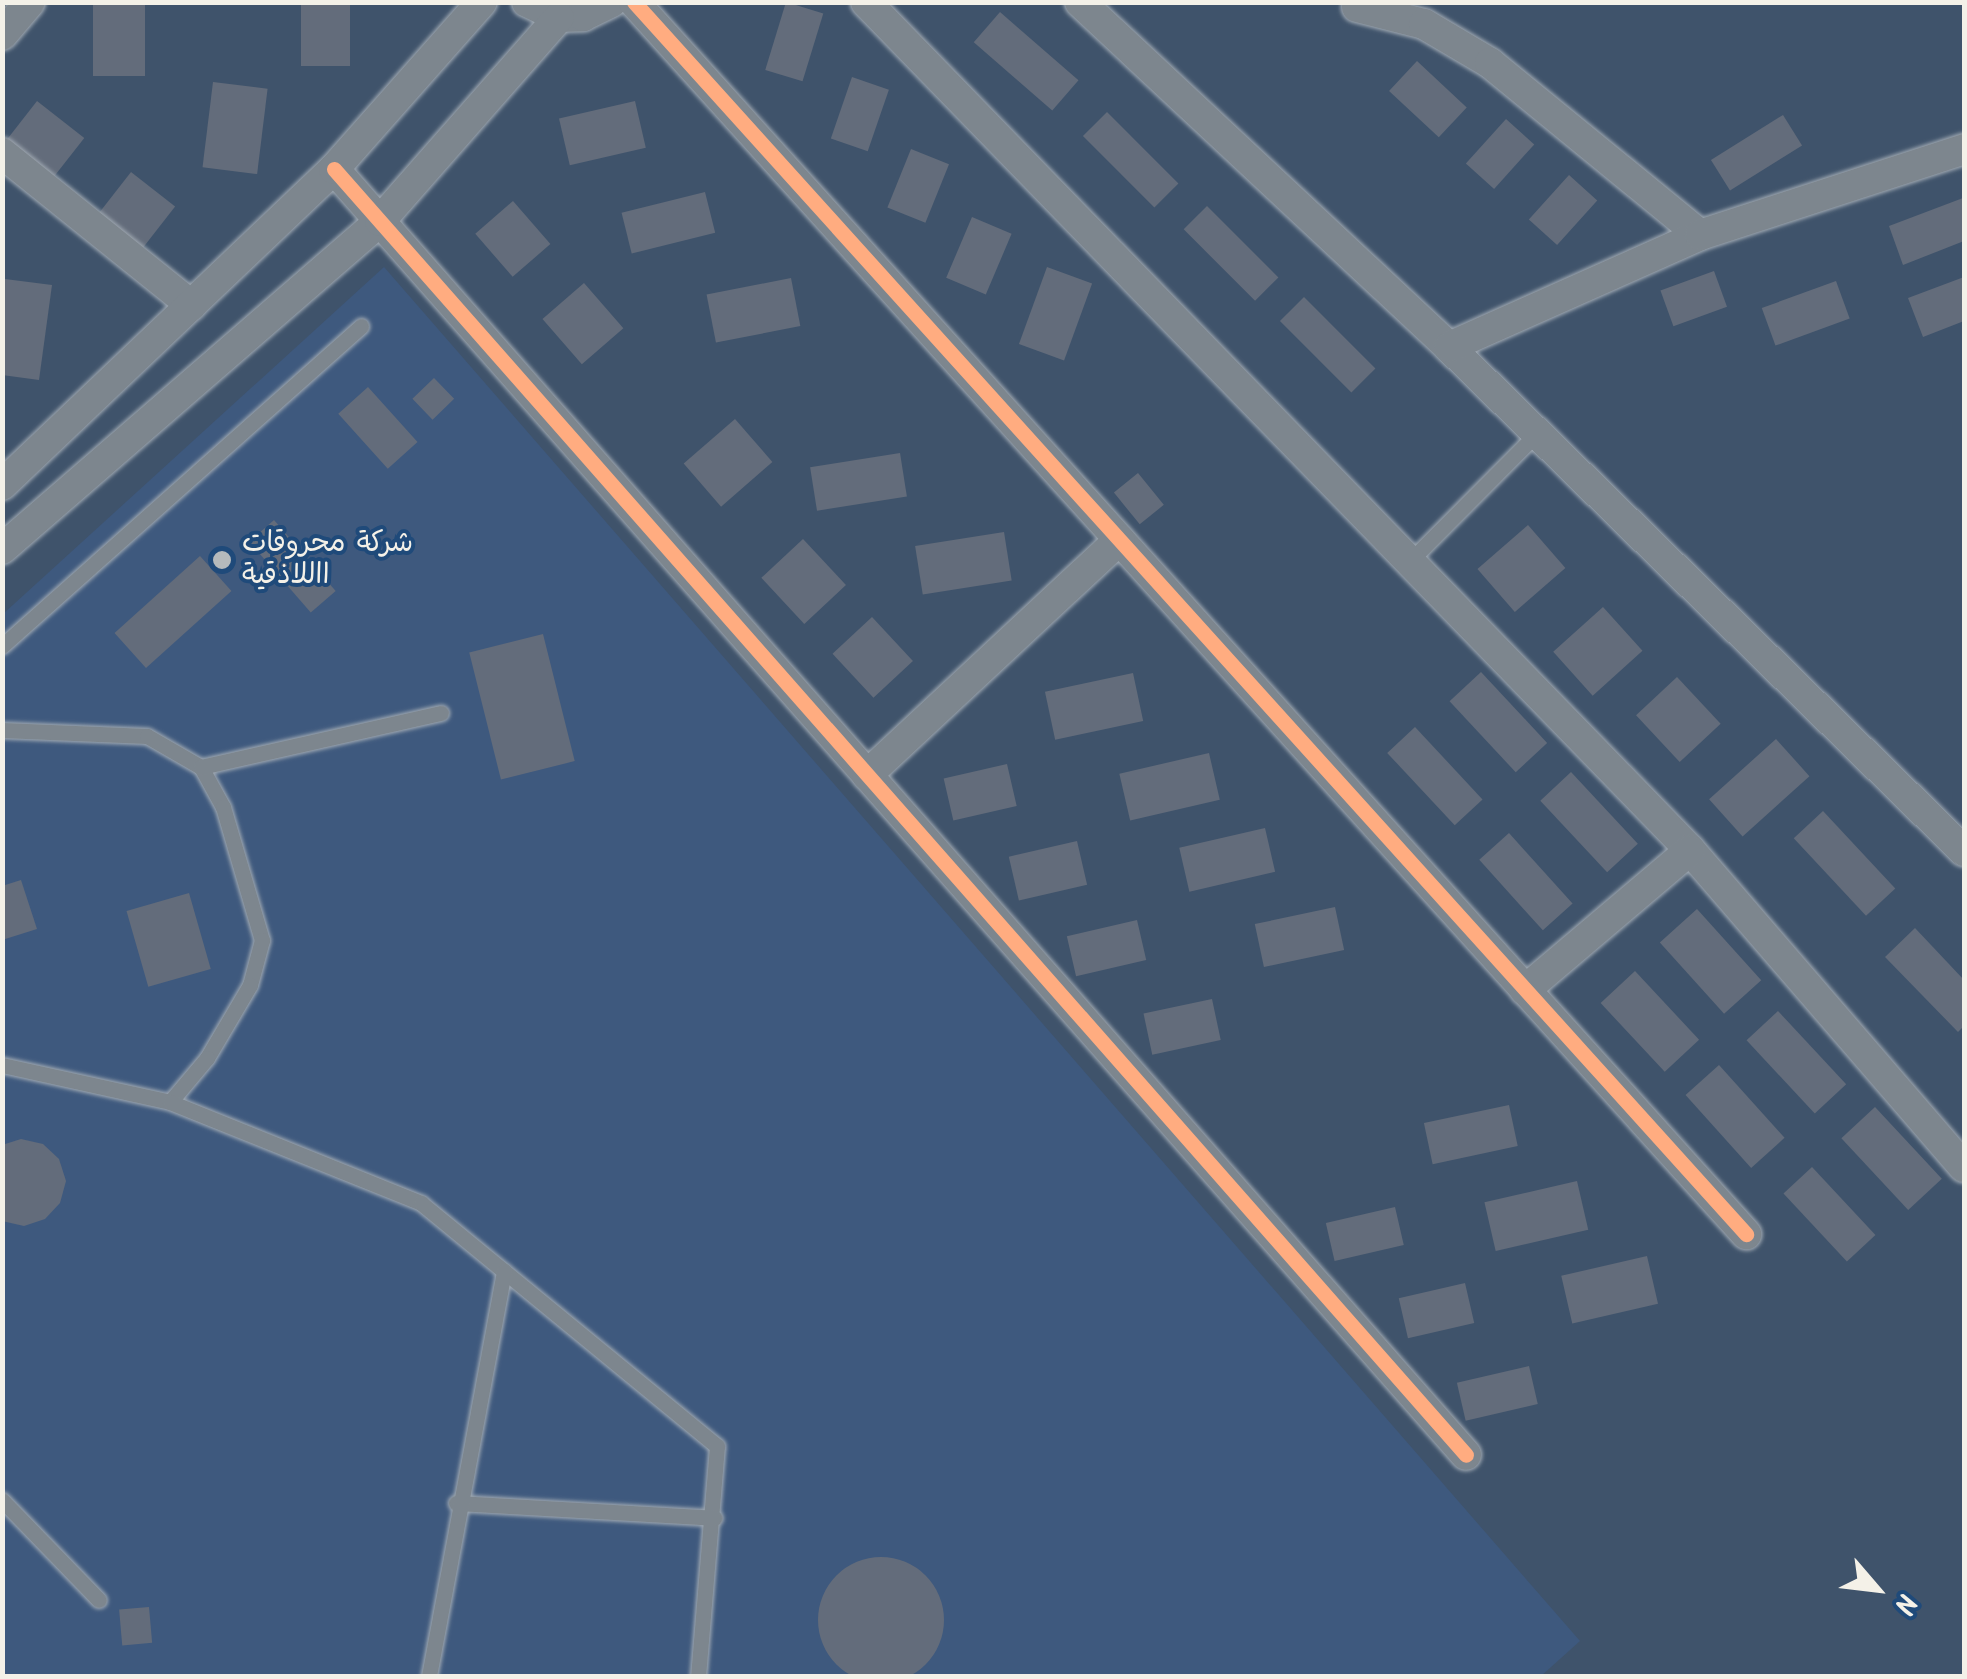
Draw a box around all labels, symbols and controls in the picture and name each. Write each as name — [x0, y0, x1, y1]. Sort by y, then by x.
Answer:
place label: شركة محروقات االلاذقية — [242, 527, 413, 593]
marker: شركة محروقات االلاذقية — [211, 549, 233, 571]
north arrow — [1827, 1539, 1927, 1639]
text: N — [1880, 1585, 1928, 1622]

